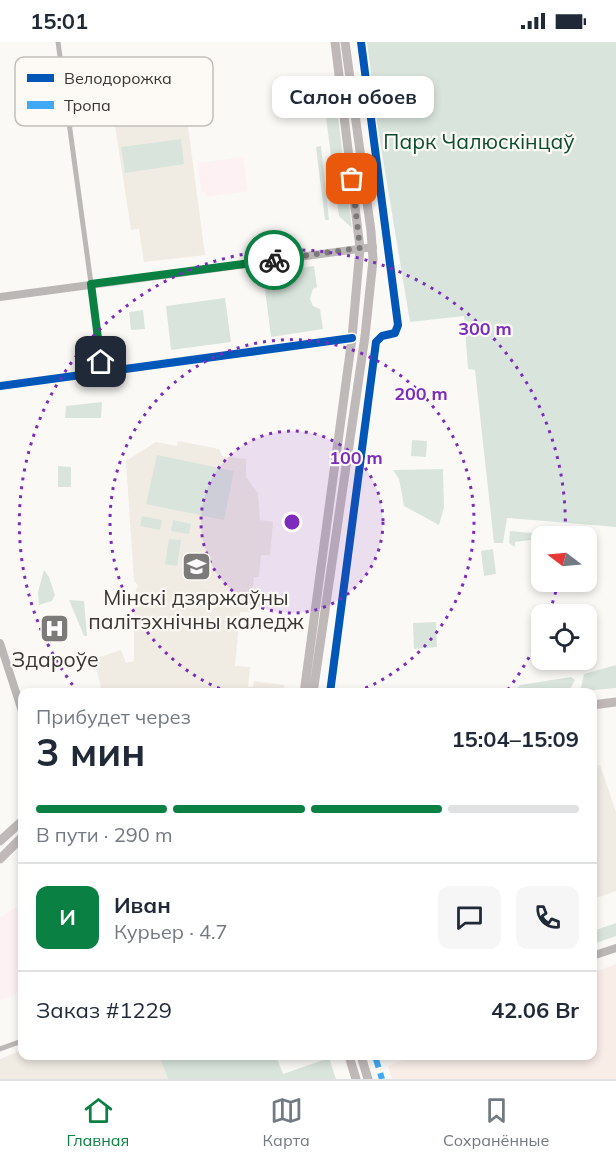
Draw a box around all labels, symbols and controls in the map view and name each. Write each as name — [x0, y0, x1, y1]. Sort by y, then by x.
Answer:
text: 15:01 — [30, 7, 88, 35]
legend — [15, 57, 213, 126]
text: Велодорожка — [64, 68, 172, 88]
callout: Салон обоев — [271, 77, 433, 119]
text: Салон обоев — [289, 84, 417, 109]
text: Тропа — [64, 95, 111, 115]
park label: Парк Чалюскінцаў — [383, 128, 575, 154]
pin — [326, 153, 377, 204]
icon: bag — [335, 162, 368, 195]
courier — [244, 230, 304, 290]
icon: bike — [258, 244, 291, 277]
text: 300 m — [458, 317, 512, 340]
pin — [75, 336, 126, 387]
icon: home — [84, 345, 117, 378]
text: 200 m — [394, 382, 448, 405]
text: 100 m — [329, 446, 383, 469]
centre of rings — [282, 512, 302, 532]
north arrow — [531, 526, 597, 592]
map controls — [531, 526, 597, 670]
school or university icon: Мінскі дзяржаўны палітэхнічны каледж — [180, 550, 212, 582]
place label: Мінскі дзяржаўны палітэхнічны каледж — [88, 584, 304, 634]
button: locate — [531, 604, 597, 670]
hospital icon: Здароўе — [39, 612, 71, 644]
place label: Здароўе — [11, 646, 99, 672]
text: Прибудет через — [36, 704, 191, 729]
text: 15:04–15:09 — [451, 725, 579, 753]
text: 3 мин — [36, 727, 145, 776]
text: В пути · 290 m — [36, 822, 172, 847]
button: chat — [438, 886, 501, 949]
button: phone — [516, 886, 579, 949]
text: Иван — [114, 891, 171, 919]
text: И — [59, 903, 76, 931]
text: Курьер · 4.7 — [114, 919, 228, 944]
text: Заказ #1229 — [36, 996, 172, 1024]
text: 42.06 Br — [491, 996, 579, 1024]
tab: Главная — [67, 1094, 129, 1150]
tab: Карта — [263, 1094, 310, 1150]
tab: Сохранённые — [443, 1094, 549, 1150]

